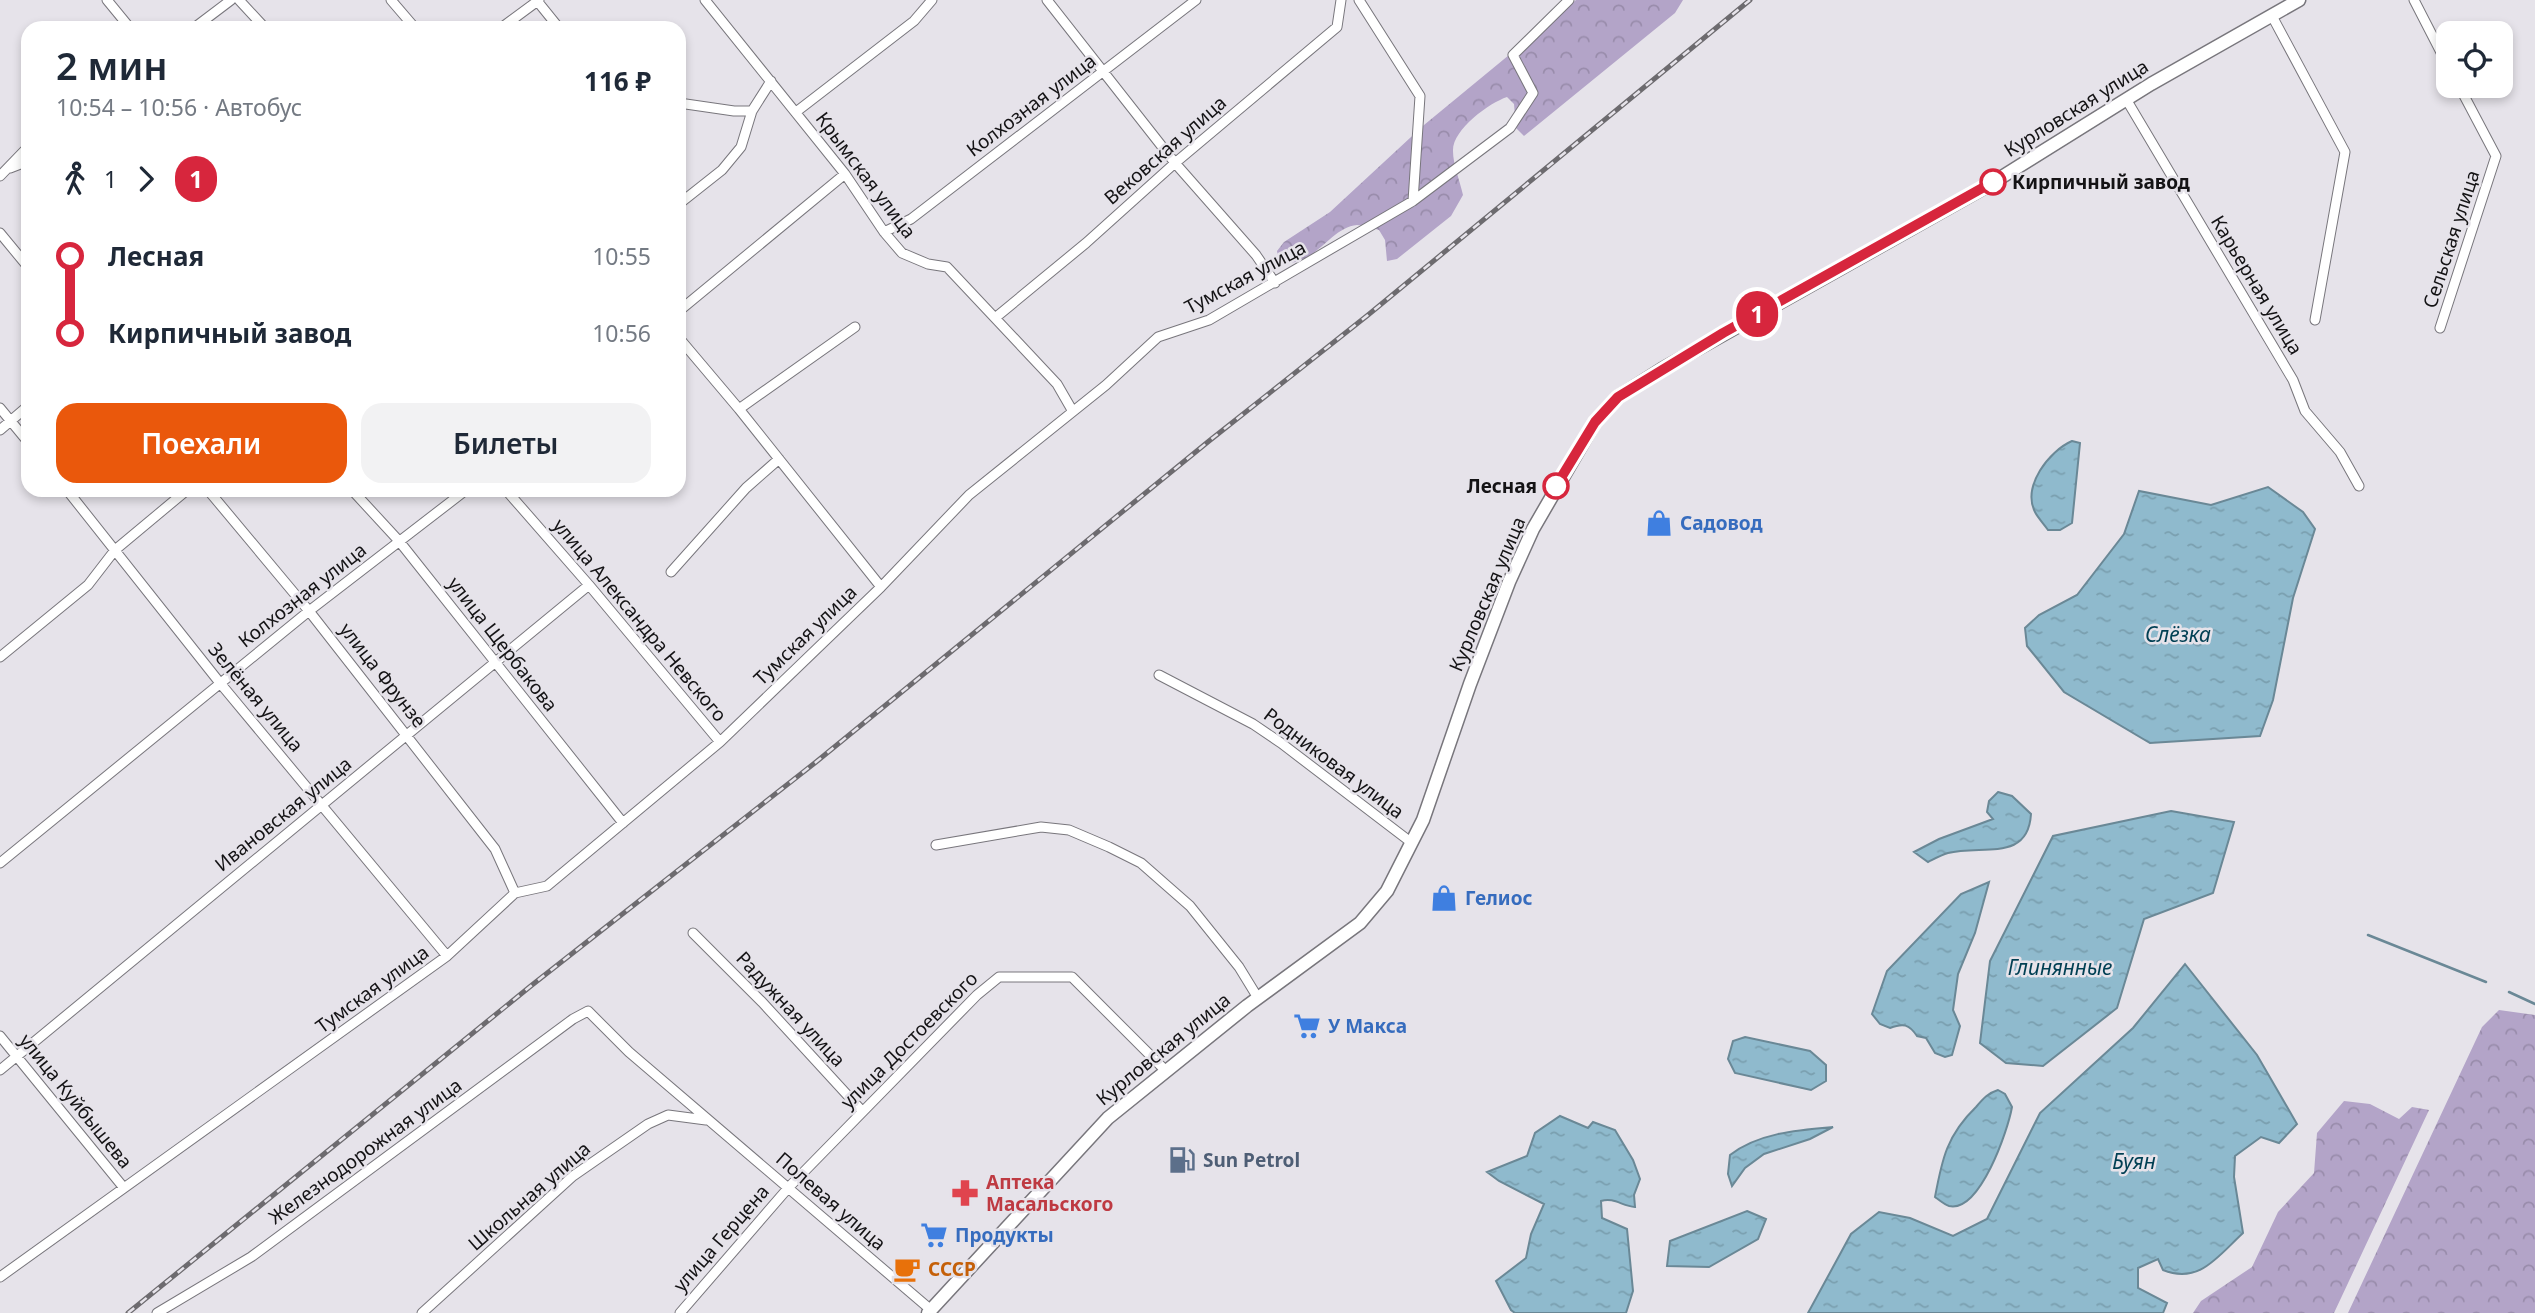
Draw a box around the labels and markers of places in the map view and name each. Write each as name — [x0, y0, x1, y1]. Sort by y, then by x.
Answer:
marker: Кирпичный завод — [1980, 169, 2006, 195]
place label: Кирпичный завод — [2012, 169, 2190, 195]
place label: Лесная — [1467, 473, 1537, 499]
marker: Лесная — [1543, 473, 1569, 499]
shop icon: Садовод — [1644, 508, 1674, 538]
place label: Садовод — [1680, 510, 1763, 536]
shop icon: Гелиос — [1429, 883, 1459, 913]
place label: Гелиос — [1465, 885, 1532, 911]
supermarket icon: У Макса — [1292, 1011, 1322, 1041]
place label: У Макса — [1328, 1013, 1407, 1039]
fuel station icon: Sun Petrol — [1167, 1145, 1197, 1175]
place label: Sun Petrol — [1203, 1147, 1300, 1173]
place label: Аптека Масальского — [986, 1169, 1113, 1217]
pharmacy icon: Аптека Масальского — [950, 1178, 980, 1208]
supermarket icon: Продукты — [919, 1220, 949, 1250]
place label: Продукты — [955, 1222, 1054, 1248]
cafe icon: СССР — [892, 1254, 922, 1284]
place label: СССР — [928, 1256, 976, 1282]

